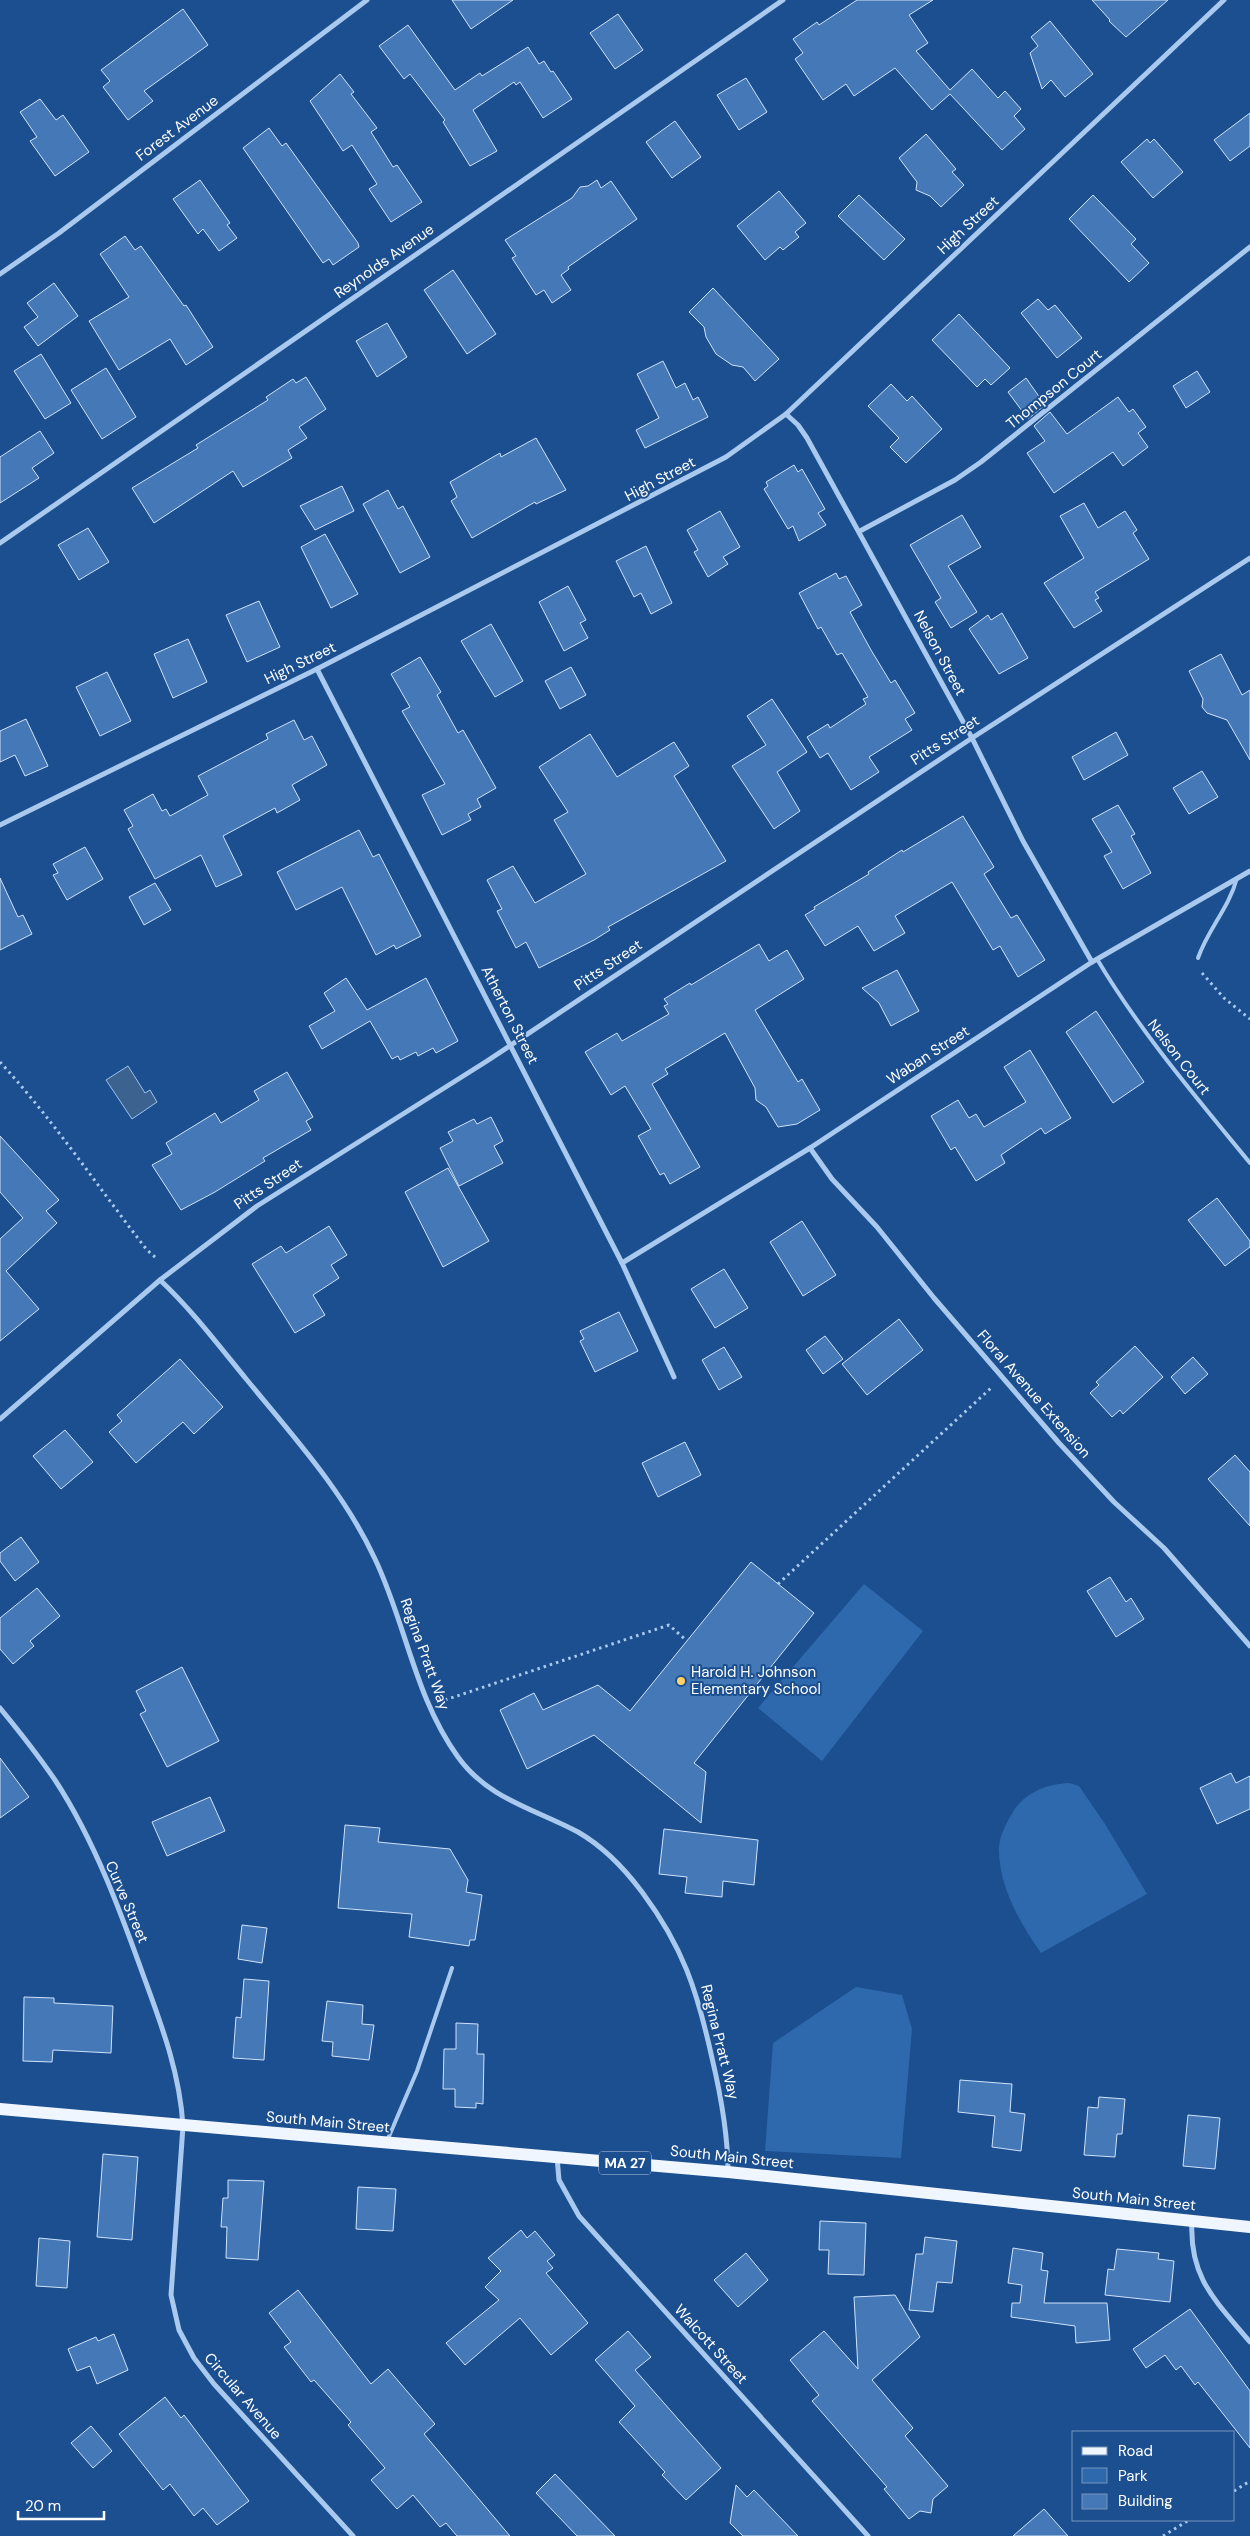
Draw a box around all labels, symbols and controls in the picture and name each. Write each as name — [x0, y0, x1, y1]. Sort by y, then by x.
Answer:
street label: Forest Avenue — [132, 90, 222, 166]
street label: High Street — [933, 191, 1003, 259]
street label: Reynolds Avenue — [330, 219, 438, 303]
street label: Thompson Court — [1002, 344, 1106, 434]
street label: High Street — [621, 452, 699, 506]
street label: Nelson Street — [909, 607, 971, 699]
street label: High Street — [261, 637, 339, 689]
street label: Pitts Street — [907, 710, 983, 770]
street label: Pitts Street — [570, 935, 646, 995]
street label: Atherton Street — [477, 963, 543, 1068]
street label: Nelson Court — [1143, 1015, 1215, 1099]
street label: Waban Street — [883, 1021, 973, 1089]
street label: Pitts Street — [230, 1154, 306, 1214]
street label: Floral Avenue Extension — [973, 1326, 1095, 1462]
street label: Regina Pratt Way — [395, 1595, 455, 1713]
place label: Harold H. Johnson Elementary School — [691, 1662, 821, 1699]
marker: Harold H. Johnson Elementary School — [675, 1675, 687, 1687]
street label: Curve Street — [101, 1858, 153, 1946]
street label: Regina Pratt Way — [696, 1982, 744, 2102]
street label: South Main Street — [265, 2107, 391, 2137]
street label: South Main Street — [669, 2141, 795, 2173]
road number: MA 27 — [599, 2152, 651, 2174]
street label: South Main Street — [1071, 2183, 1197, 2215]
street label: Walcott Street — [670, 2300, 752, 2388]
street label: Circular Avenue — [200, 2348, 286, 2444]
legend — [1072, 2431, 1235, 2521]
text: Road — [1118, 2441, 1153, 2461]
text: Park — [1118, 2466, 1148, 2486]
scale bar — [18, 2488, 104, 2520]
text: Building — [1118, 2491, 1173, 2511]
text: 20 m — [25, 2496, 61, 2516]

